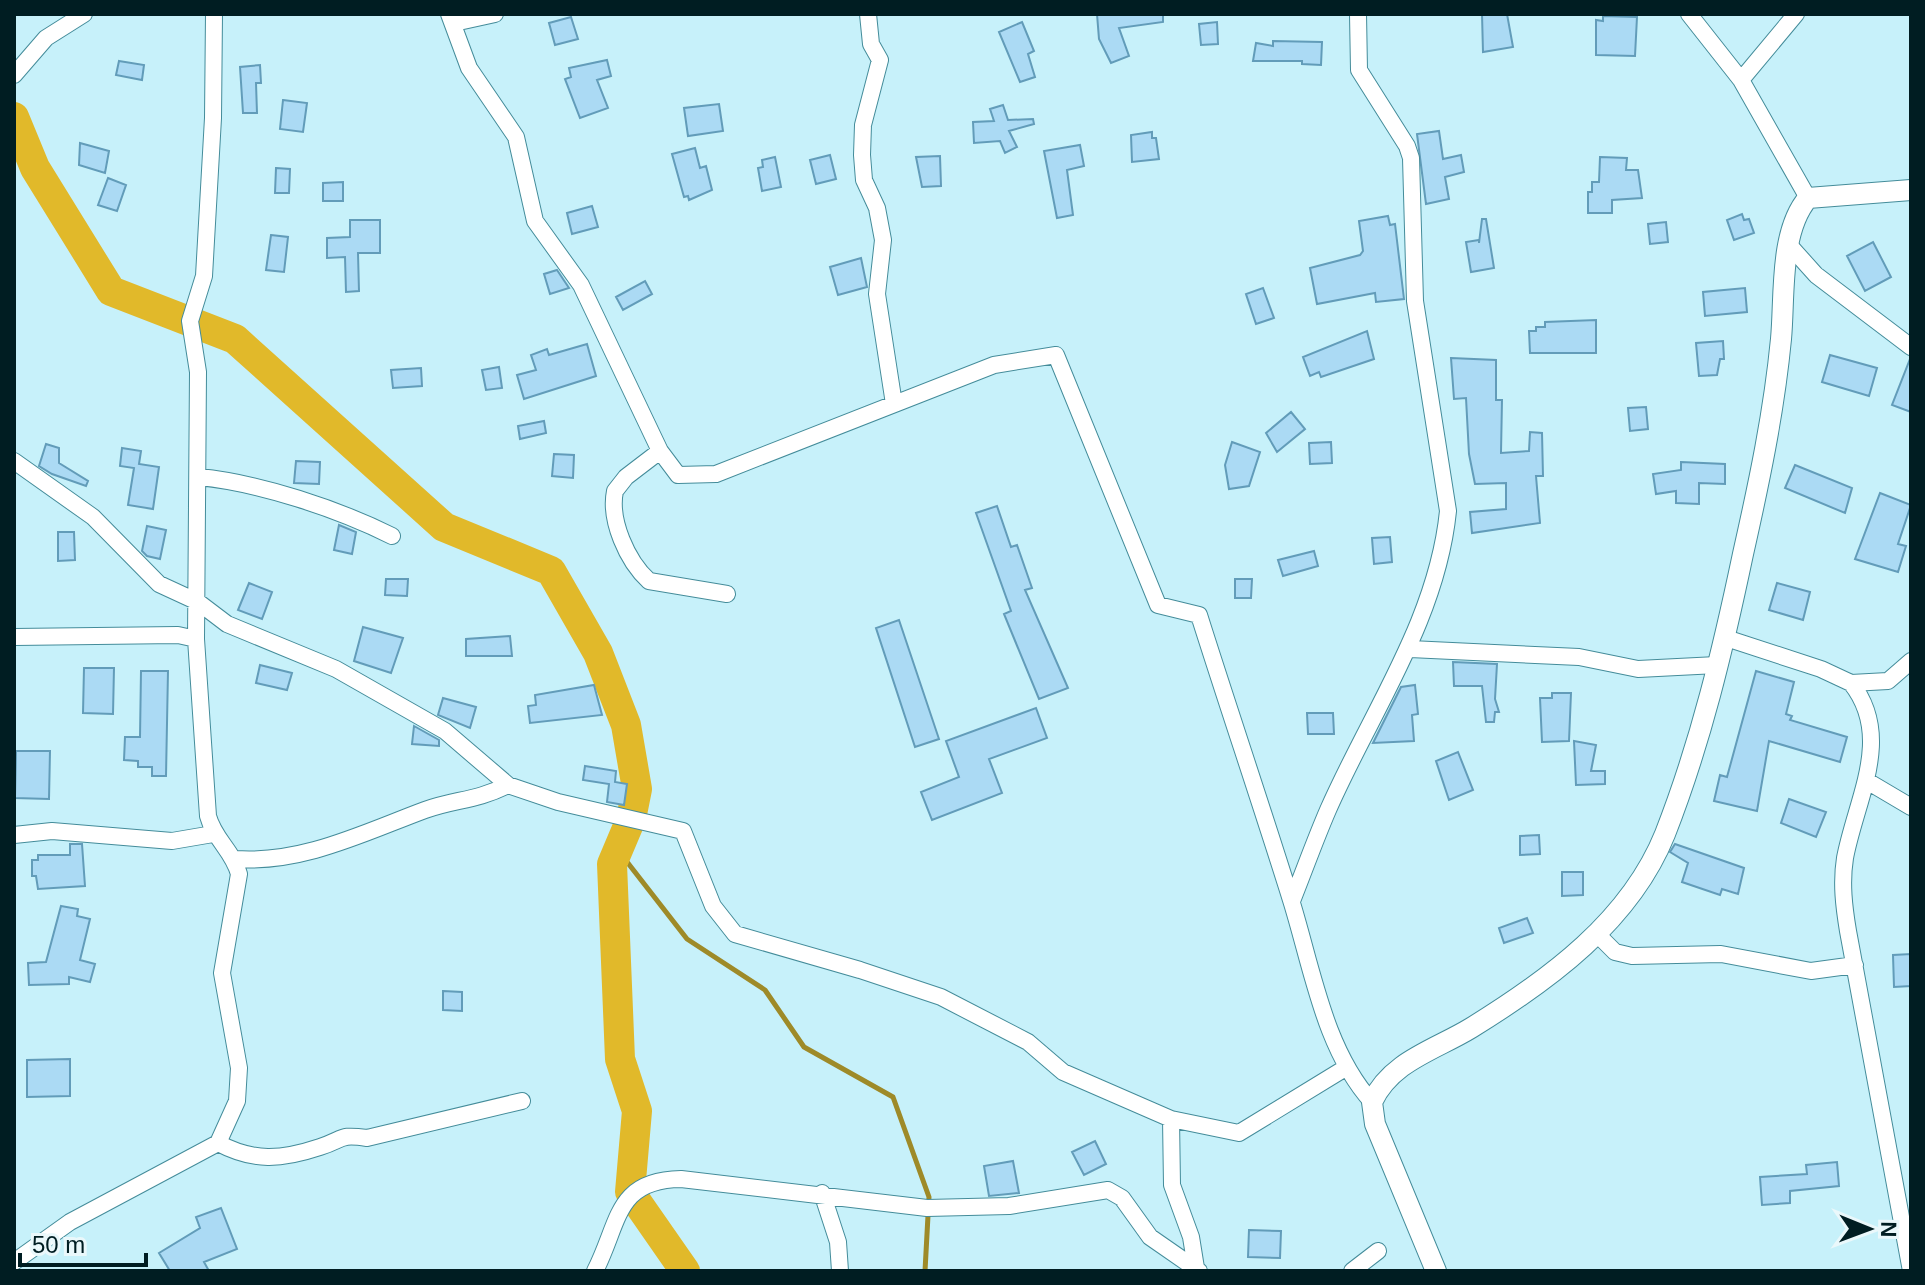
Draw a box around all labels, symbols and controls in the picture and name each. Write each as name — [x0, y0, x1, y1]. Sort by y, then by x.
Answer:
north arrow — [1829, 1189, 1909, 1269]
scale bar — [20, 1217, 146, 1267]
text: N — [1876, 1221, 1901, 1238]
text: 50 m — [32, 1231, 85, 1258]

